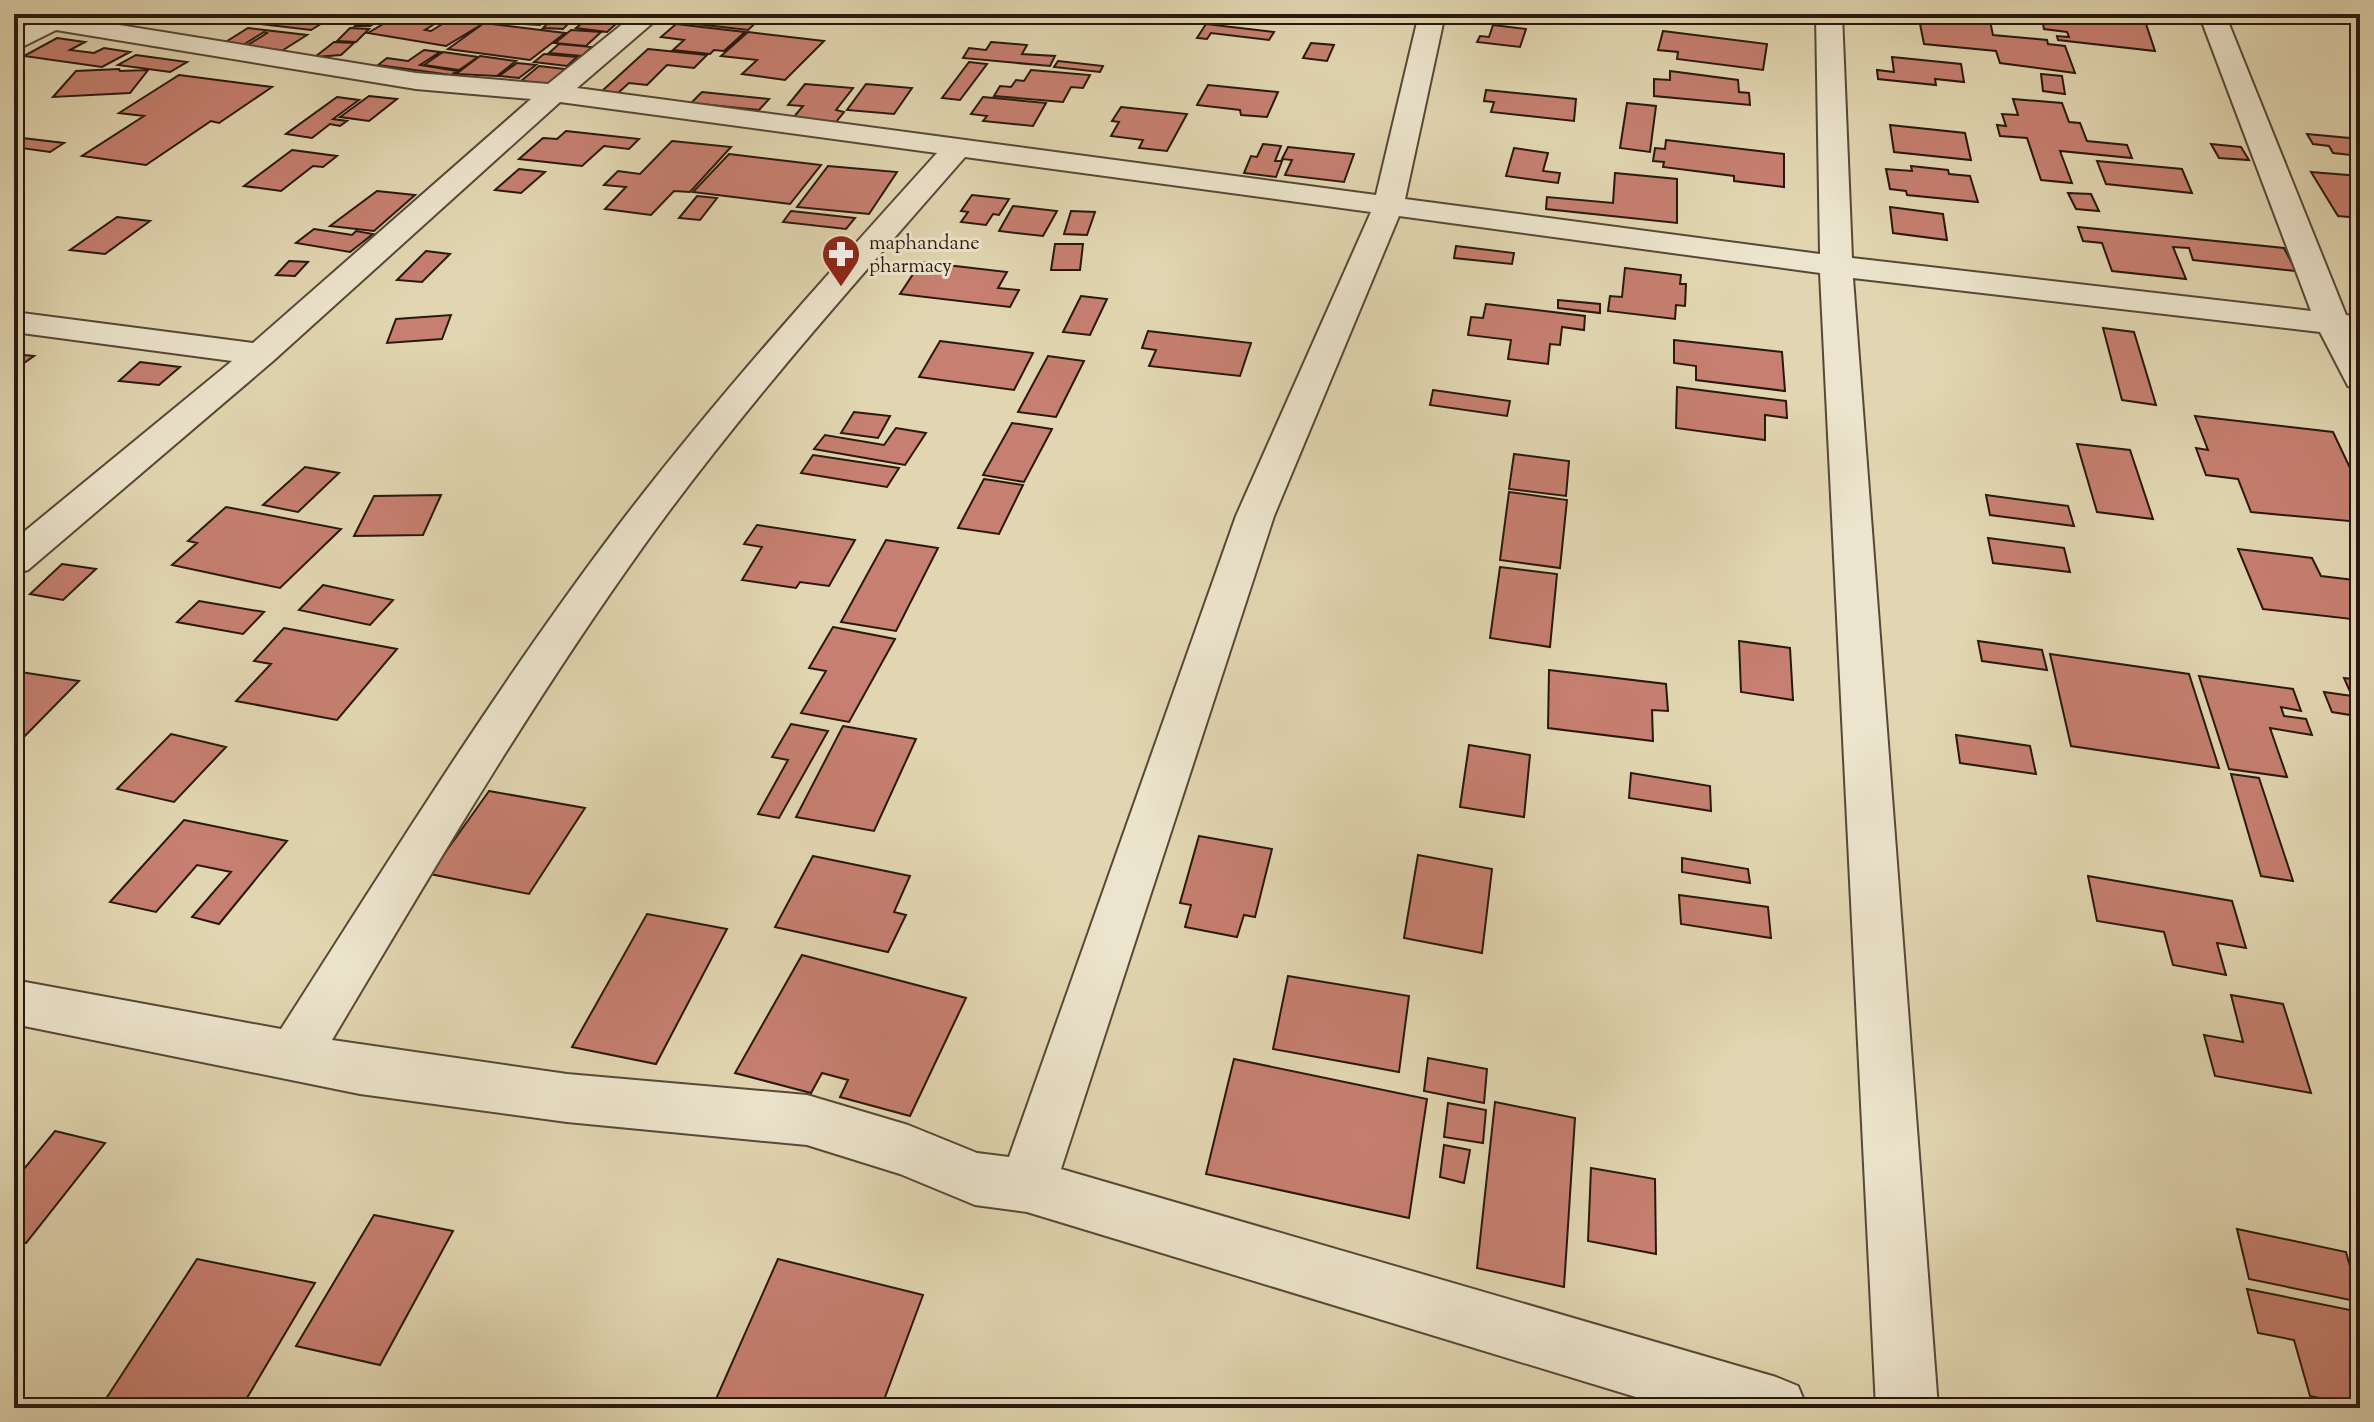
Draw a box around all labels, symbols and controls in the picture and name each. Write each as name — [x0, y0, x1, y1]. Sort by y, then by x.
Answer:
place label: maphandane pharmacy — [869, 230, 980, 282]
pharmacy icon: maphandane pharmacy — [820, 233, 862, 288]

